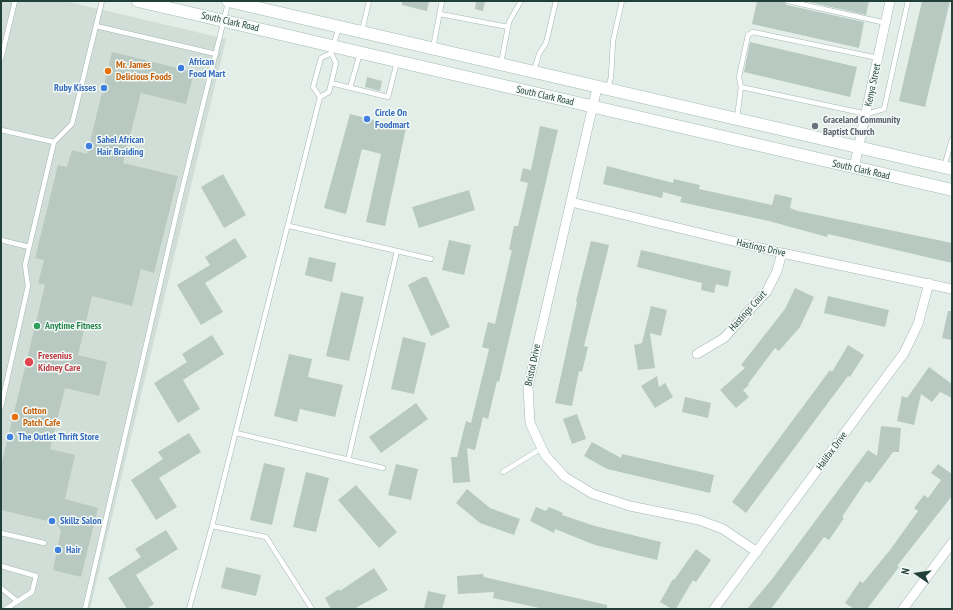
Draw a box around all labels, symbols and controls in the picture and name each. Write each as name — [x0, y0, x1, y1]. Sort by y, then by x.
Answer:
street label: South Clark Road — [200, 10, 260, 34]
place label: African Food Mart — [189, 56, 225, 80]
place label: Mr. James Delicious Foods — [116, 59, 172, 82]
street label: Kenya Street — [863, 62, 883, 108]
marker: African Food Mart — [176, 63, 186, 73]
marker: Mr. James Delicious Foods — [103, 66, 113, 76]
place label: Ruby Kisses — [54, 82, 96, 94]
marker: Ruby Kisses — [99, 83, 109, 93]
street label: South Clark Road — [515, 84, 575, 108]
place label: Circle On Foodmart — [375, 107, 409, 130]
marker: Circle On Foodmart — [362, 114, 372, 124]
place label: Graceland Community Baptist Church — [823, 114, 900, 138]
marker: Graceland Community Baptist Church — [810, 121, 820, 131]
place label: Sahel African Hair Braiding — [97, 134, 144, 158]
marker: Sahel African Hair Braiding — [84, 141, 94, 151]
street label: South Clark Road — [831, 158, 891, 182]
street label: Hastings Drive — [735, 237, 787, 259]
street label: Hastings Court — [727, 288, 769, 334]
place label: Anytime Fitness — [45, 320, 102, 332]
marker: Anytime Fitness — [32, 321, 42, 331]
street label: Bristol Drive — [523, 343, 543, 387]
place label: Fresenius Kidney Care — [38, 350, 80, 374]
marker: Fresenius Kidney Care — [23, 356, 35, 368]
place label: Cotton Patch Cafe — [23, 405, 60, 428]
marker: Cotton Patch Cafe — [10, 412, 20, 422]
street label: Halifax Drive — [814, 429, 850, 473]
place label: The Outlet Thrift Store — [18, 431, 99, 443]
marker: The Outlet Thrift Store — [5, 432, 15, 442]
place label: Skillz Salon — [60, 515, 101, 527]
marker: Skillz Salon — [47, 516, 57, 526]
place label: Hair — [66, 544, 81, 556]
marker: Hair — [53, 545, 63, 555]
north arrow — [897, 554, 937, 594]
text: N — [898, 567, 913, 576]

